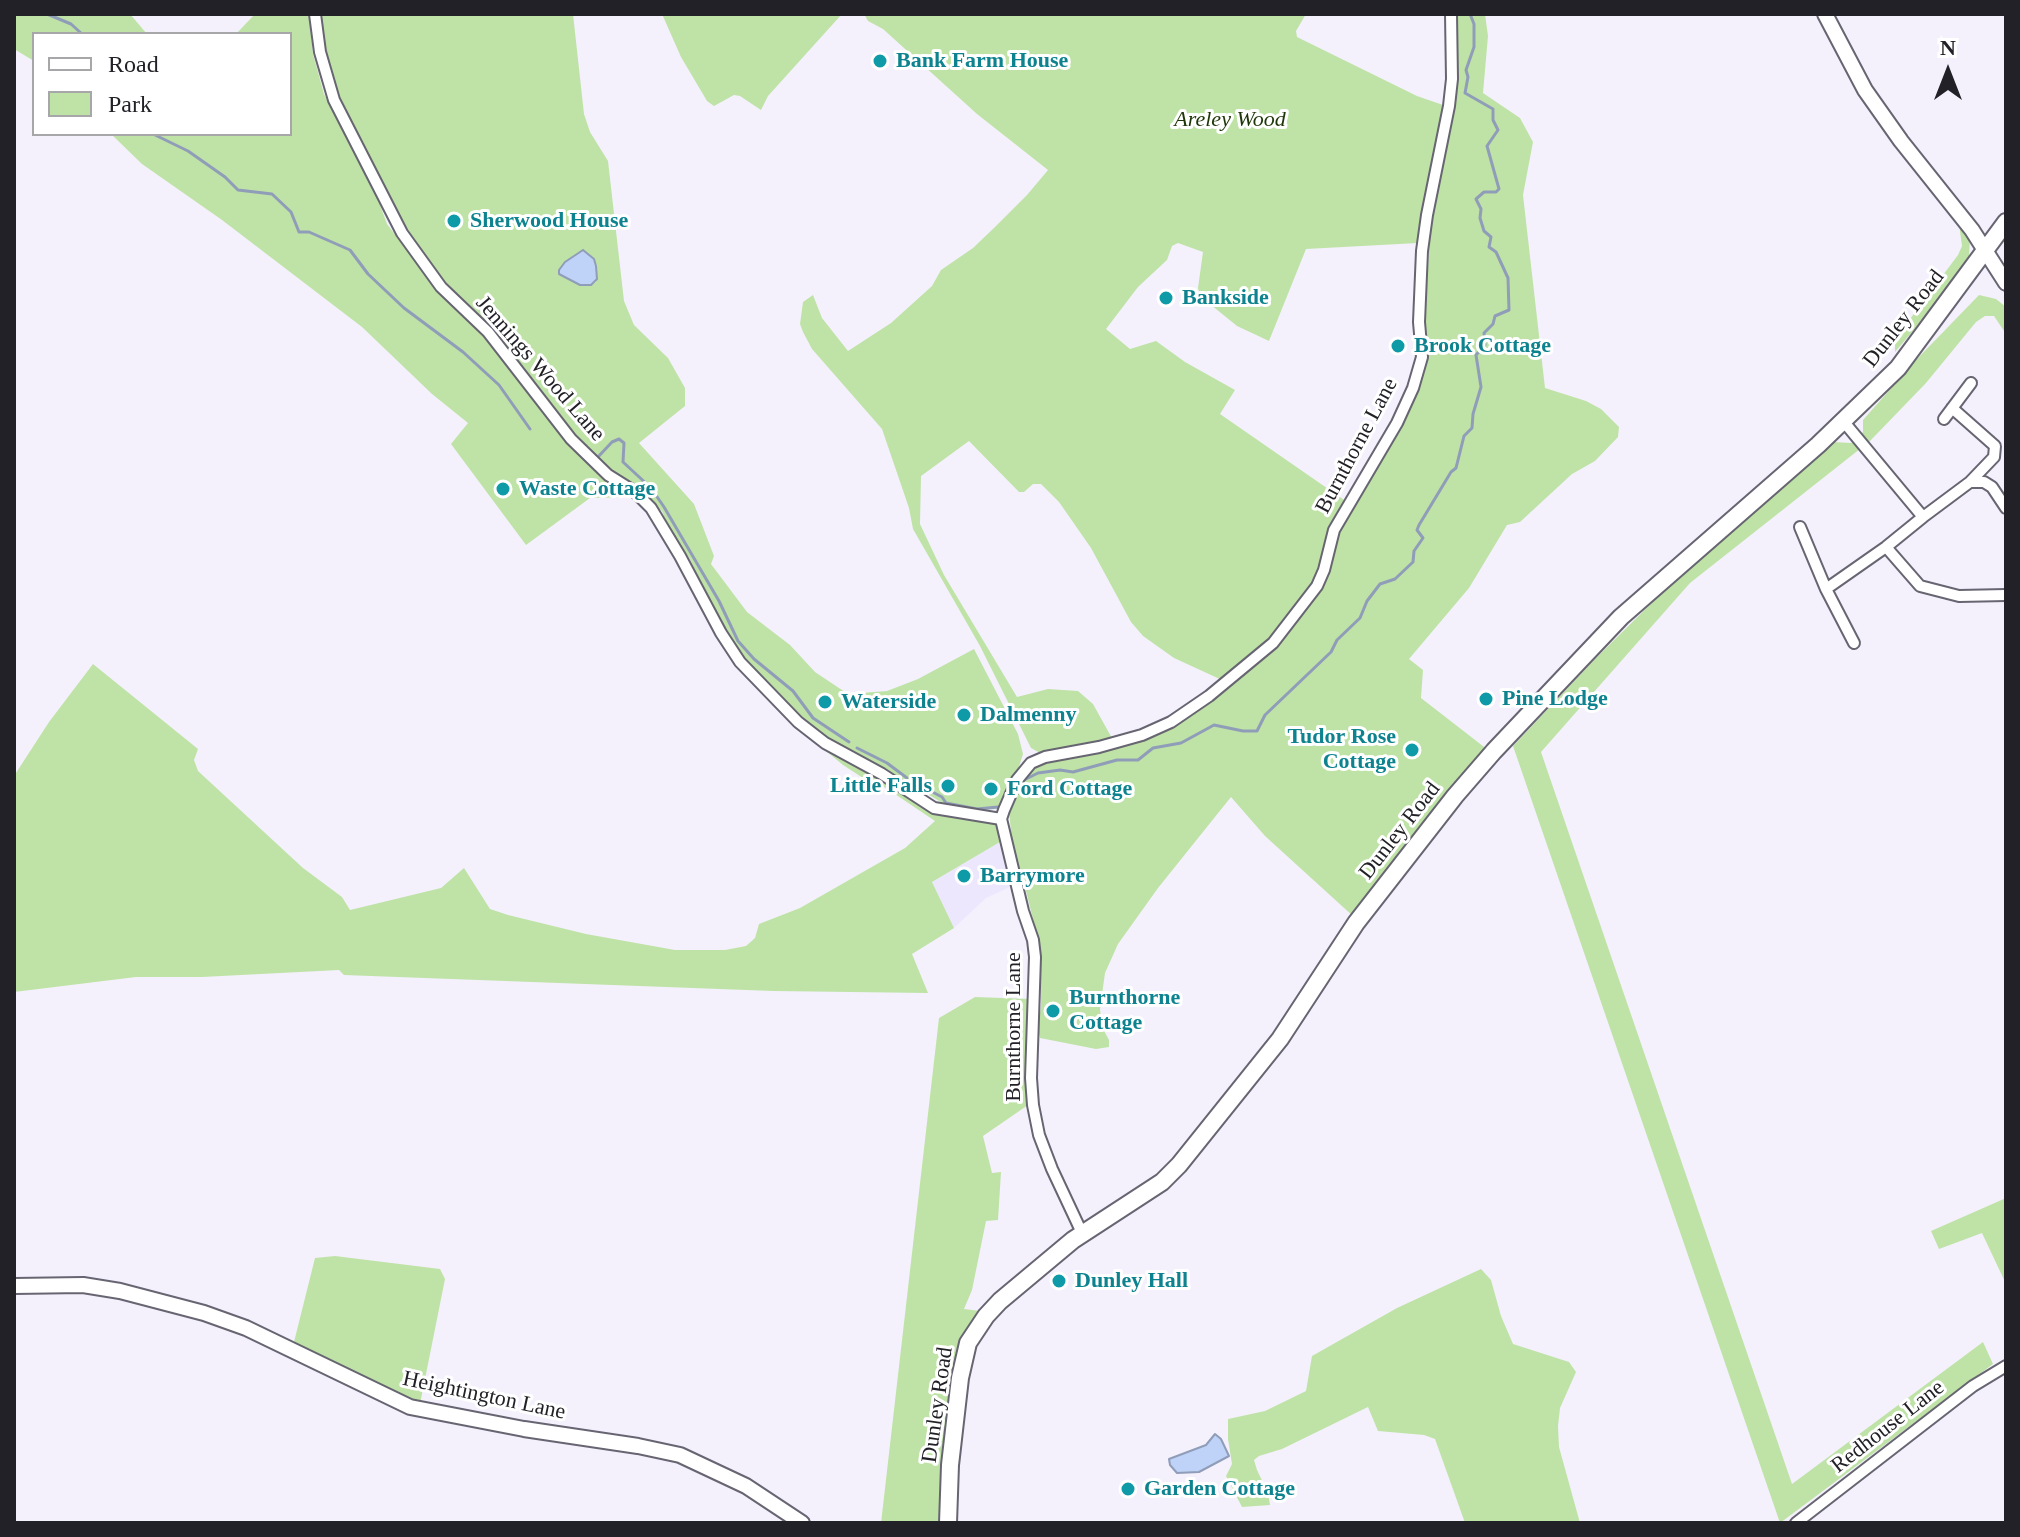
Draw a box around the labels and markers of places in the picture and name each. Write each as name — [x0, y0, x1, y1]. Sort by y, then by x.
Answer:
place label: Bank Farm House — [896, 48, 1068, 74]
marker: Bank Farm House — [871, 52, 889, 70]
place label: Sherwood House — [470, 208, 628, 234]
marker: Sherwood House — [445, 212, 463, 230]
place label: Bankside — [1182, 285, 1269, 311]
marker: Bankside — [1157, 289, 1175, 307]
place label: Brook Cottage — [1414, 333, 1551, 359]
marker: Brook Cottage — [1389, 337, 1407, 355]
place label: Waste Cottage — [519, 476, 655, 502]
marker: Waste Cottage — [494, 480, 512, 498]
place label: Pine Lodge — [1502, 686, 1608, 712]
place label: Waterside — [841, 689, 936, 715]
marker: Pine Lodge — [1477, 690, 1495, 708]
marker: Waterside — [816, 693, 834, 711]
place label: Dalmenny — [980, 702, 1077, 728]
marker: Dalmenny — [955, 706, 973, 724]
place label: Tudor Rose Cottage — [1287, 724, 1396, 776]
marker: Tudor Rose Cottage — [1403, 741, 1421, 759]
place label: Little Falls — [830, 773, 932, 799]
place label: Ford Cottage — [1007, 776, 1132, 802]
marker: Little Falls — [939, 777, 957, 795]
marker: Ford Cottage — [982, 780, 1000, 798]
place label: Barrymore — [980, 863, 1085, 889]
marker: Barrymore — [955, 867, 973, 885]
place label: Burnthorne Cottage — [1069, 985, 1180, 1036]
marker: Burnthorne Cottage — [1044, 1002, 1062, 1020]
place label: Dunley Hall — [1075, 1268, 1188, 1294]
marker: Dunley Hall — [1050, 1272, 1068, 1290]
place label: Garden Cottage — [1144, 1476, 1295, 1502]
marker: Garden Cottage — [1119, 1480, 1137, 1498]

